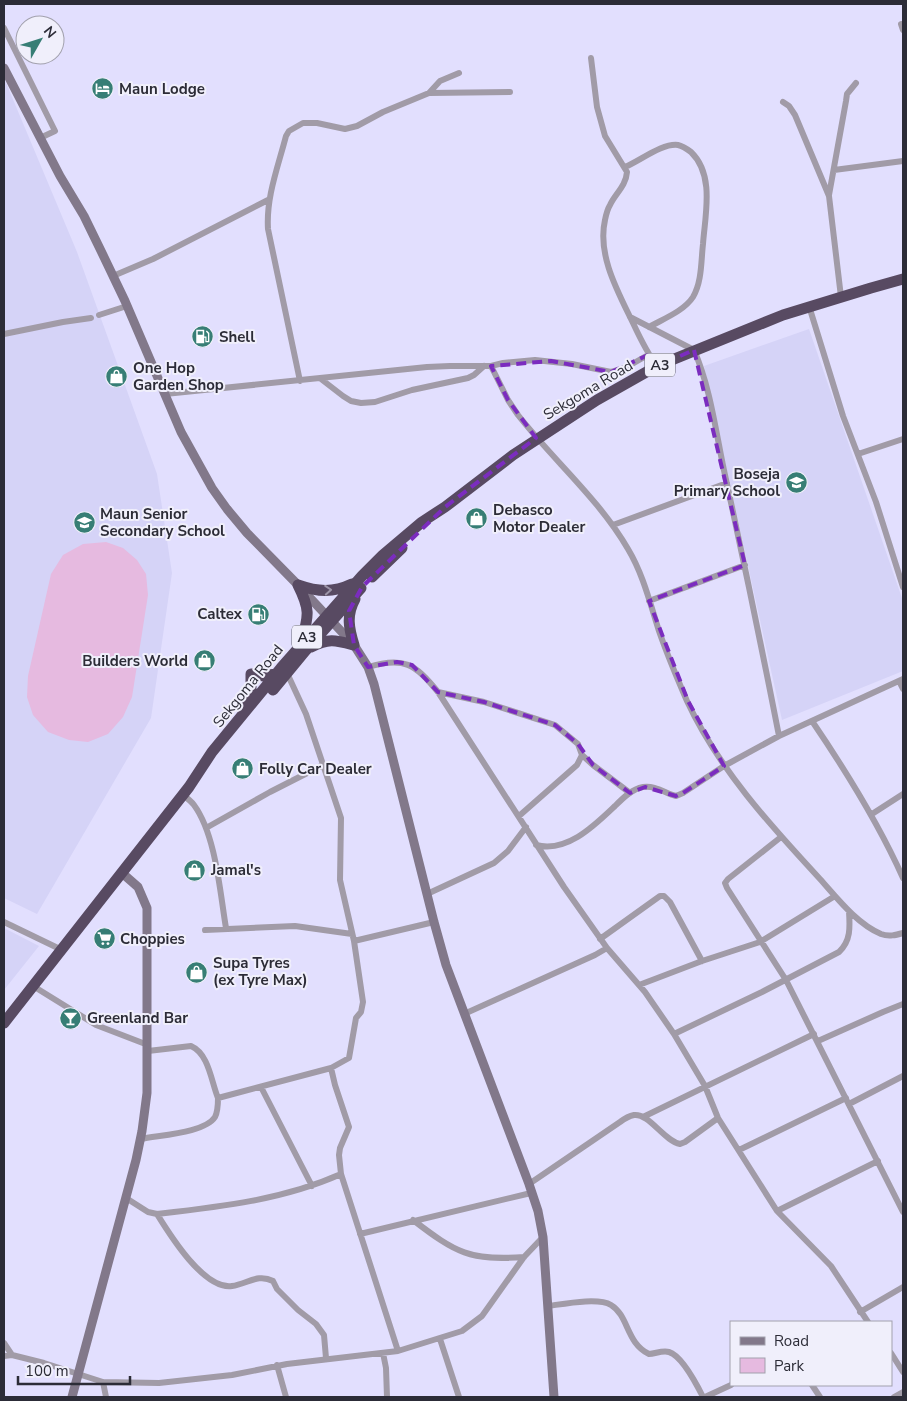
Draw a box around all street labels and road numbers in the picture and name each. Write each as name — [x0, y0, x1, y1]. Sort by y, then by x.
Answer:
road number: A3 — [645, 354, 675, 376]
street label: Sekgoma Road — [539, 355, 637, 425]
road number: A3 — [292, 626, 322, 649]
street label: Sekgoma Road — [208, 640, 288, 732]

